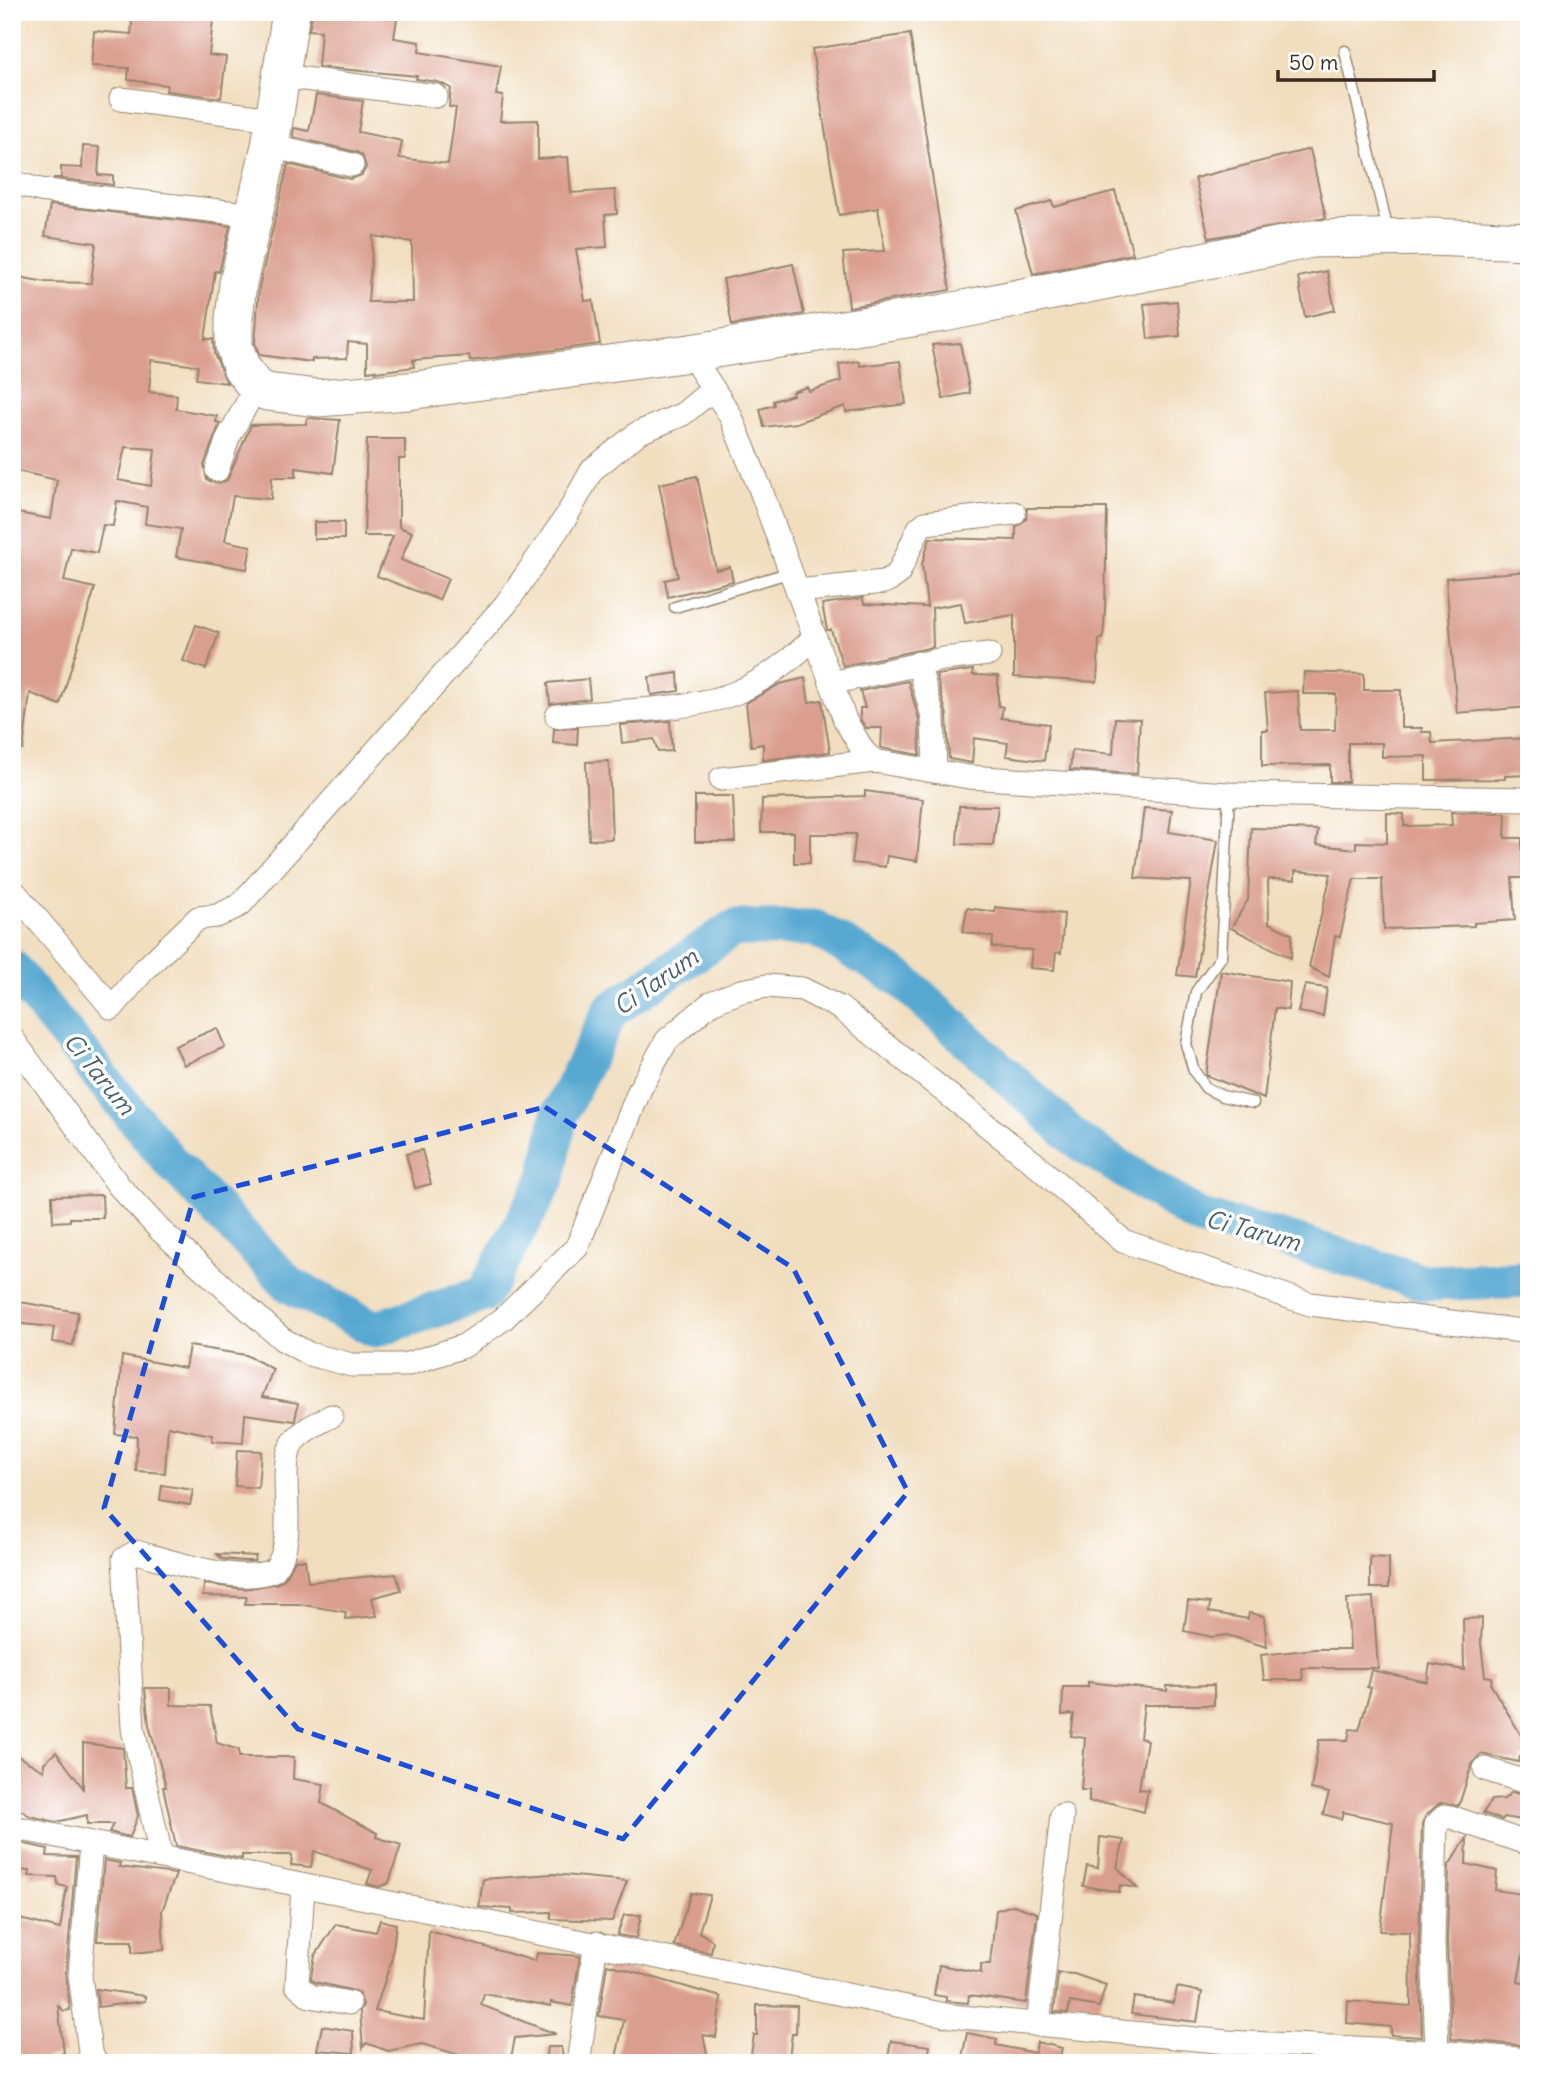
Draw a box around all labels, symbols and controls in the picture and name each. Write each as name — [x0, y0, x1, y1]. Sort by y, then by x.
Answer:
scale bar — [1278, 38, 1434, 82]
text: 50 m — [1289, 49, 1338, 76]
water label: Ci Tarum — [607, 941, 704, 1021]
water label: Ci Tarum — [58, 1026, 142, 1121]
water label: Ci Tarum — [1203, 1203, 1305, 1257]

